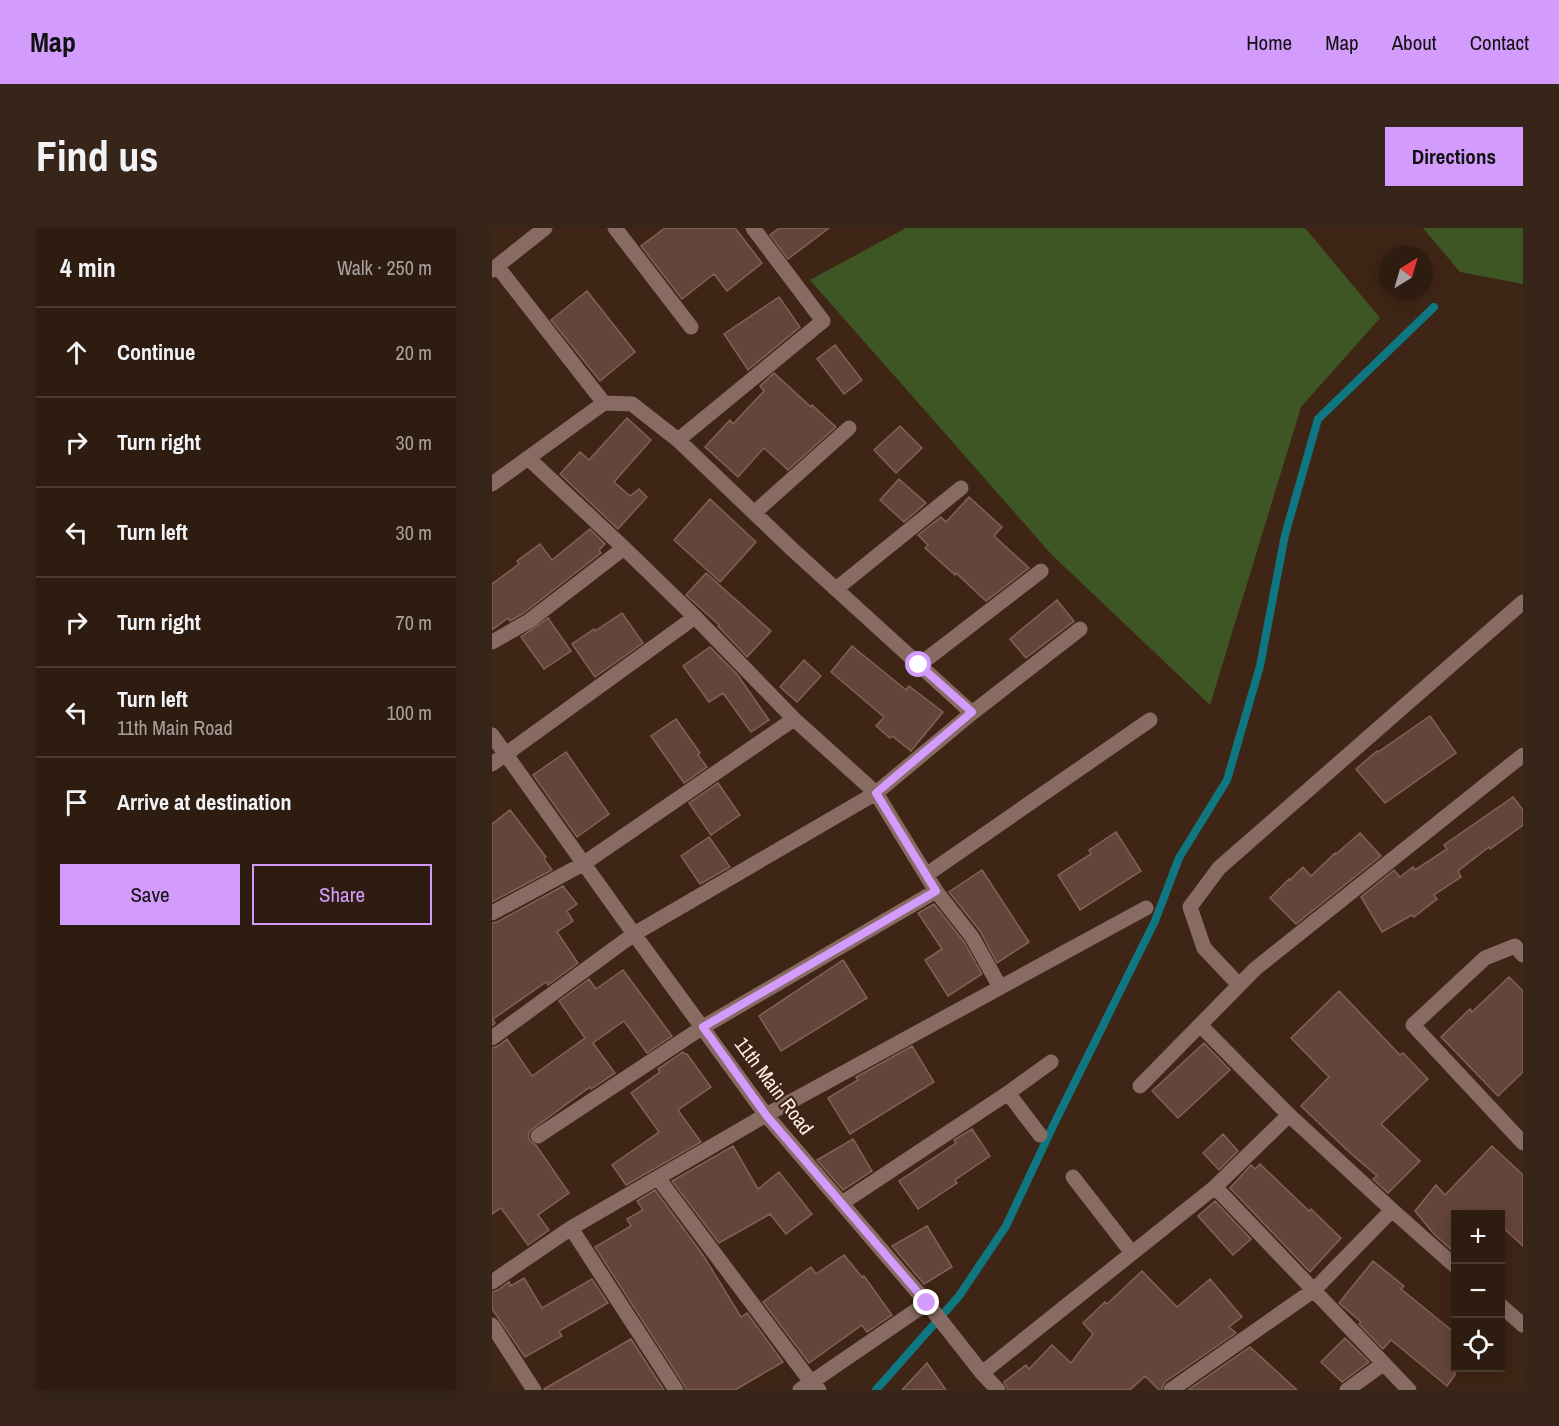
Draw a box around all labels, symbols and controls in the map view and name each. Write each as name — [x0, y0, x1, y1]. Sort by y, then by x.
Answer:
text: Map — [30, 23, 76, 61]
text: Home — [1246, 28, 1292, 57]
text: Map — [1325, 28, 1359, 57]
text: About — [1392, 28, 1437, 57]
text: Contact — [1470, 28, 1529, 57]
button: Directions — [1385, 127, 1523, 186]
text: Find us — [36, 128, 158, 184]
north arrow — [1379, 246, 1433, 300]
text: 4 min — [60, 250, 116, 285]
text: Walk · 250 m — [337, 254, 432, 281]
icon: ahead — [60, 336, 93, 369]
text: Continue — [117, 337, 195, 367]
text: 20 m — [396, 339, 432, 366]
icon: right — [60, 426, 93, 459]
text: Turn right — [117, 427, 201, 457]
text: 30 m — [396, 429, 432, 456]
icon: left — [60, 516, 93, 549]
text: Turn left — [117, 517, 188, 547]
text: 30 m — [396, 519, 432, 546]
icon: right — [60, 606, 93, 639]
text: Turn right — [117, 607, 201, 637]
text: 70 m — [396, 609, 432, 636]
route start — [905, 651, 931, 677]
text: Turn left — [117, 684, 188, 714]
icon: left — [60, 696, 93, 729]
text: 100 m — [386, 699, 432, 726]
text: 11th Main Road — [117, 714, 233, 741]
icon: arrive — [60, 786, 93, 819]
text: Arrive at destination — [117, 787, 291, 817]
button: Save — [60, 864, 240, 925]
button: Share — [252, 864, 432, 925]
street label: 11th Main Road — [729, 1031, 820, 1140]
map controls — [1451, 1210, 1505, 1372]
button: + — [1451, 1210, 1505, 1264]
button: − — [1451, 1264, 1505, 1318]
route end — [913, 1289, 939, 1315]
button: locate — [1451, 1318, 1505, 1372]

